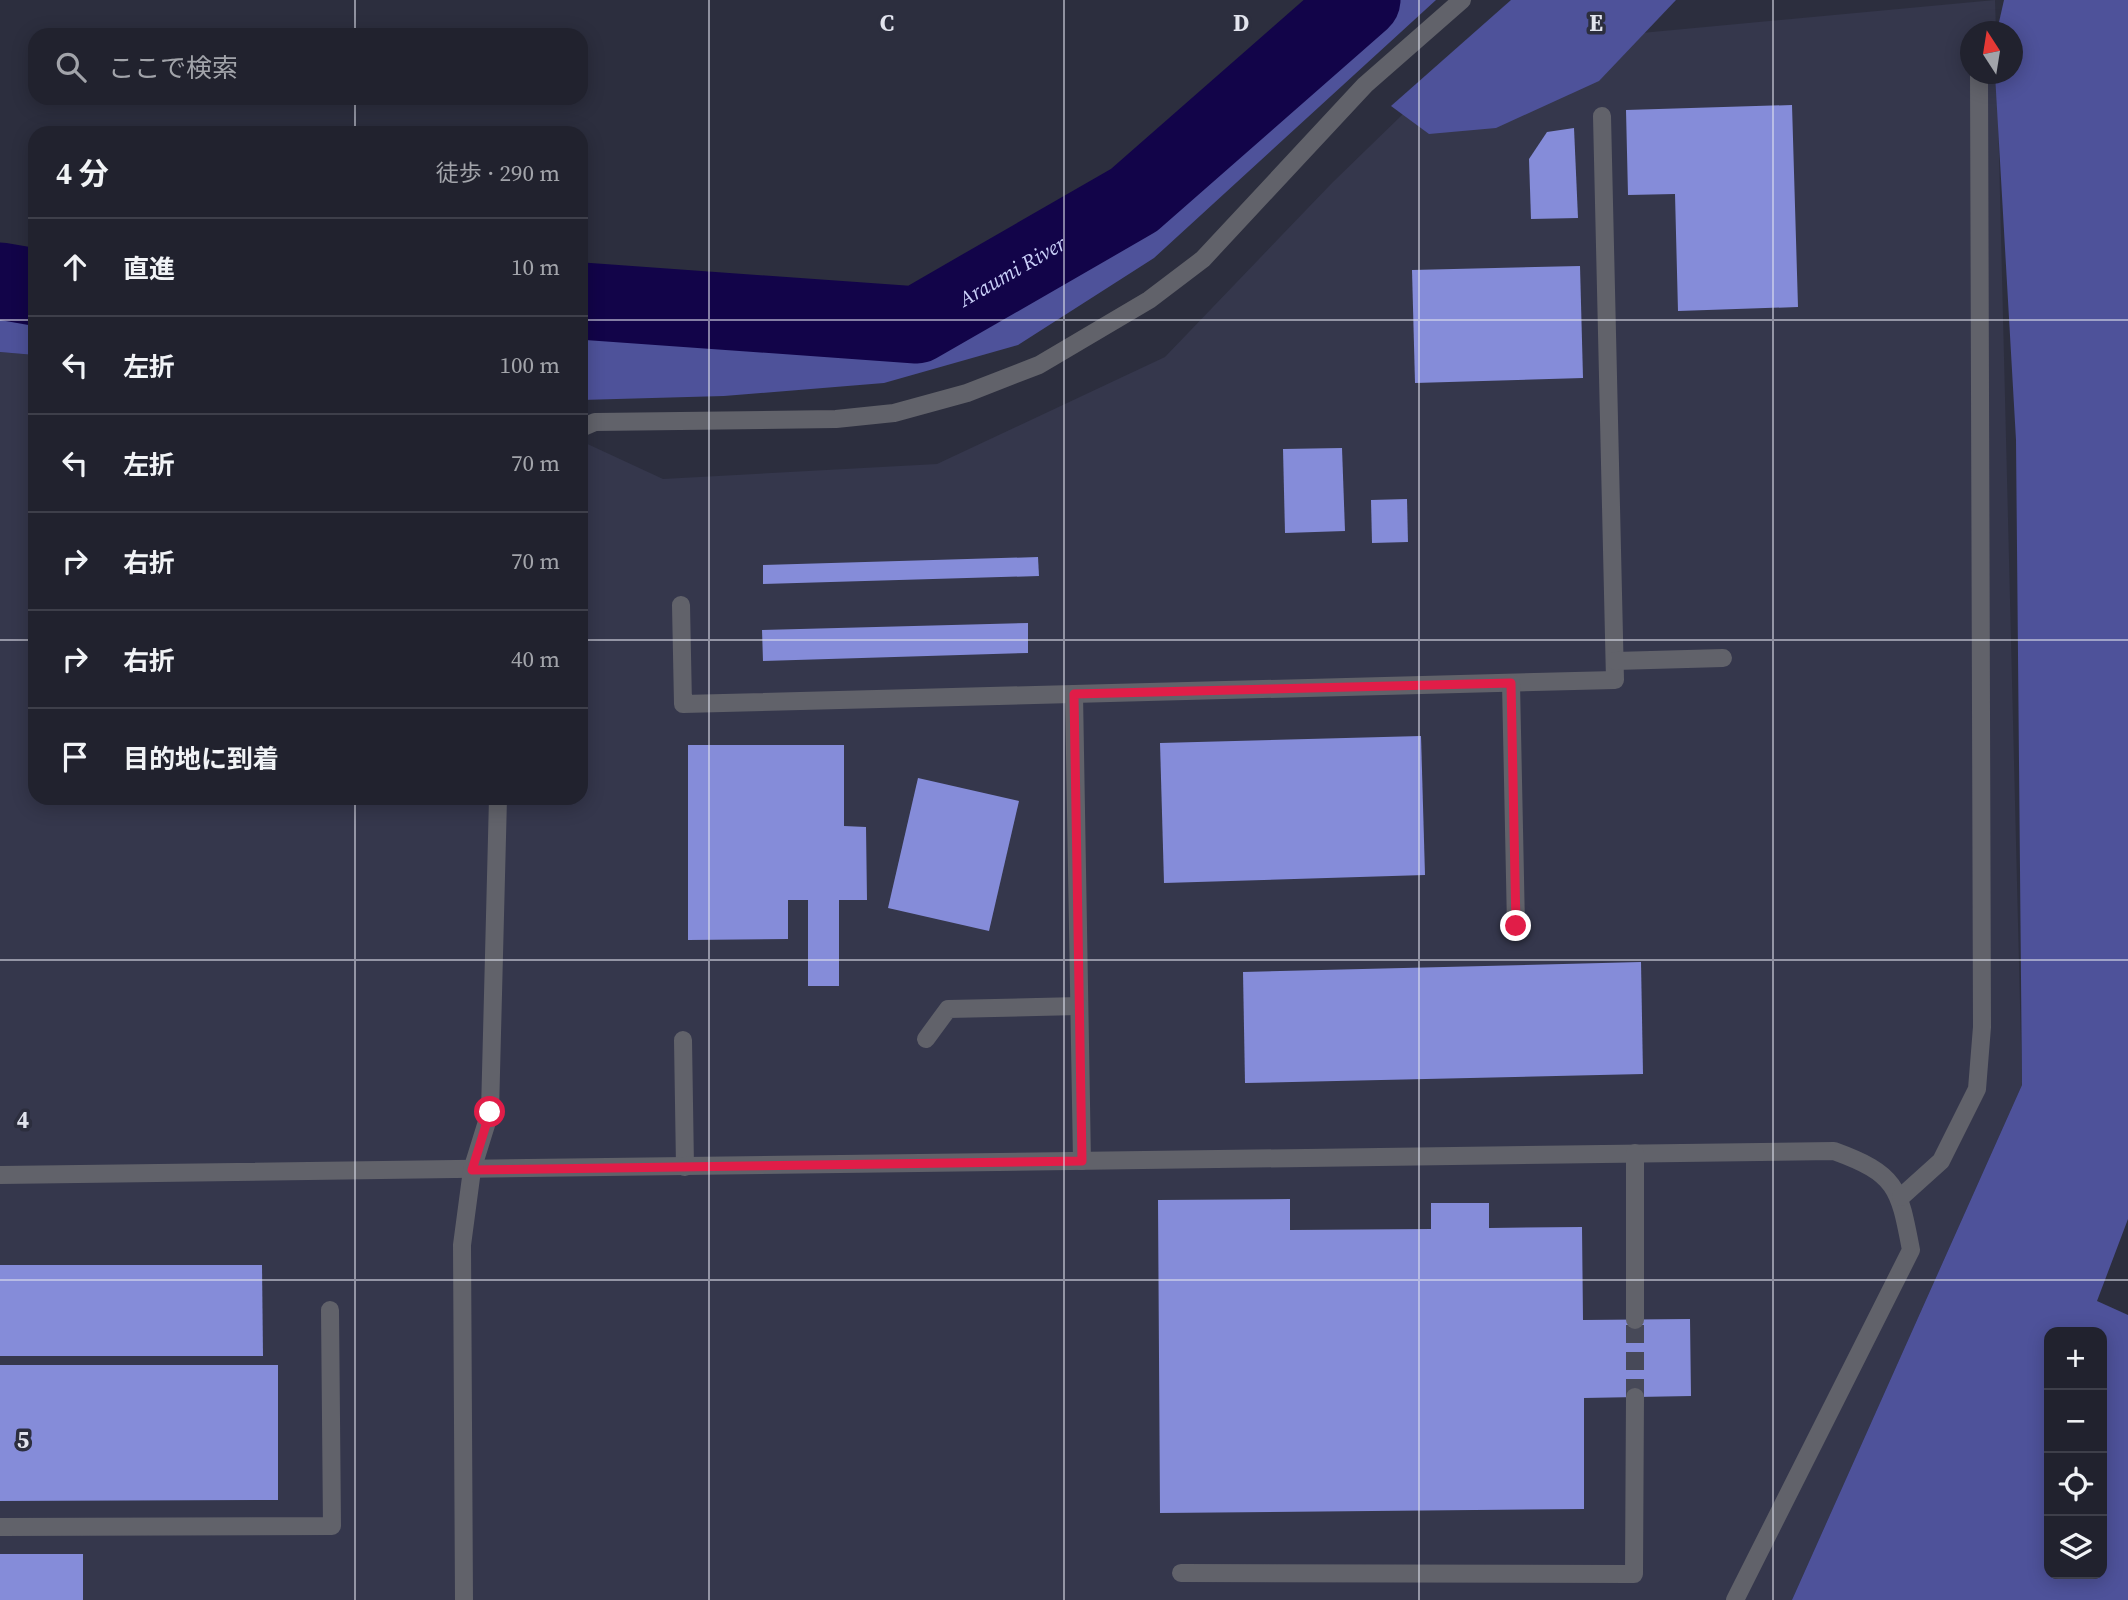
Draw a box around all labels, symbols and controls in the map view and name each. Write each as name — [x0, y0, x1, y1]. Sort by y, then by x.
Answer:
text: C — [880, 7, 894, 39]
text: D — [1233, 7, 1249, 39]
text: E — [1589, 7, 1603, 39]
north arrow — [1960, 21, 2023, 84]
search box — [28, 28, 588, 105]
icon: search — [52, 48, 90, 86]
text: ここで検索 — [108, 50, 238, 86]
text: 4 分 — [56, 153, 109, 194]
text: 徒歩 · 290 m — [436, 157, 560, 189]
water label: Araumi River — [952, 228, 1071, 313]
icon: ahead — [56, 248, 94, 286]
text: 直進 — [123, 251, 175, 287]
text: 10 m — [511, 251, 560, 283]
icon: left — [56, 346, 94, 384]
text: 左折 — [123, 349, 175, 385]
text: 100 m — [499, 349, 560, 381]
icon: left — [56, 444, 94, 482]
text: 左折 — [123, 447, 175, 483]
text: 70 m — [511, 447, 560, 479]
icon: right — [56, 542, 94, 580]
text: 右折 — [123, 545, 175, 581]
text: 70 m — [511, 545, 560, 577]
icon: right — [56, 640, 94, 678]
text: 右折 — [123, 643, 175, 679]
text: 40 m — [511, 643, 560, 675]
icon: arrive — [56, 738, 94, 776]
text: 目的地に到着 — [123, 741, 279, 777]
route end — [1500, 910, 1531, 941]
route start — [474, 1096, 505, 1127]
text: 4 — [17, 1104, 29, 1136]
map controls — [2044, 1327, 2107, 1579]
button: + — [2044, 1327, 2107, 1390]
button: − — [2044, 1390, 2107, 1453]
text: 5 — [17, 1424, 29, 1456]
button: locate — [2044, 1453, 2107, 1516]
button: layers — [2044, 1516, 2107, 1579]

